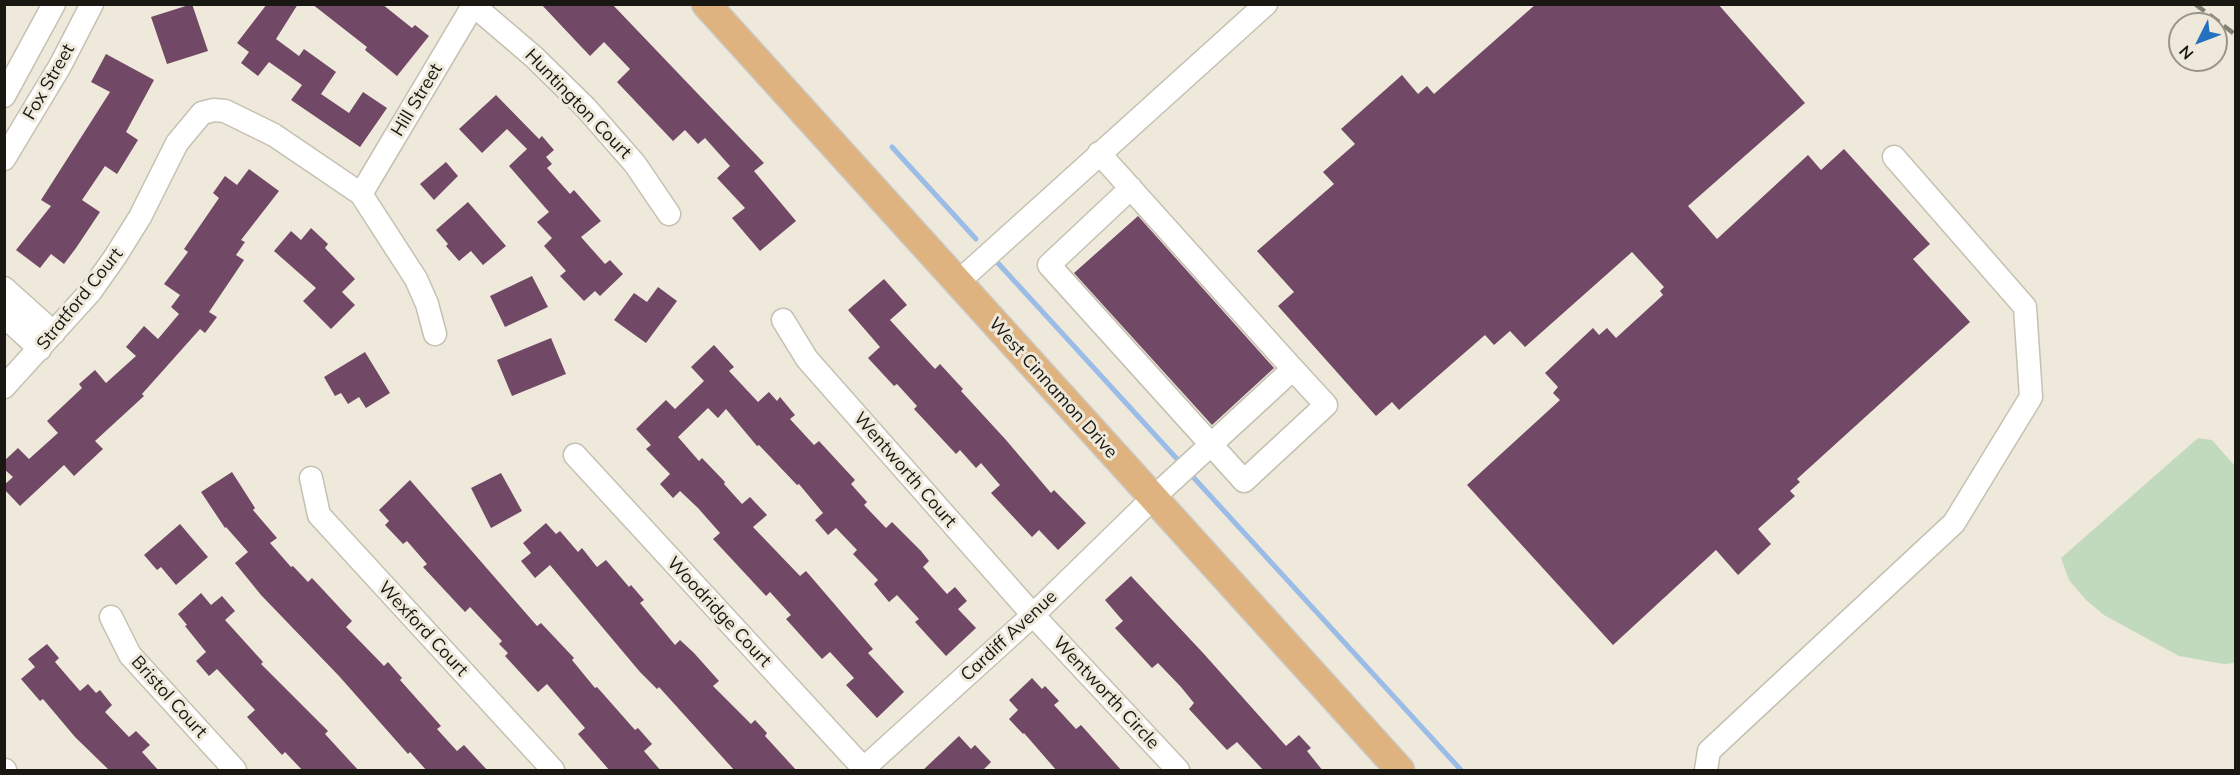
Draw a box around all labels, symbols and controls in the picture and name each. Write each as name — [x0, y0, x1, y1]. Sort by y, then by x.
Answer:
north arrow — [2168, 12, 2228, 72]
street label: Fox Street — [19, 40, 79, 124]
text: N — [2175, 42, 2198, 64]
street label: Huntington Court — [520, 45, 636, 163]
street label: Hill Street — [387, 60, 447, 140]
street label: Stratford Court — [32, 244, 128, 354]
street label: West Cinnamon Drive — [984, 313, 1122, 463]
street label: Wentworth Court — [849, 408, 961, 532]
street label: Woodridge Court — [662, 552, 776, 672]
street label: Wexford Court — [374, 577, 472, 681]
street label: Cardiff Avenue — [956, 586, 1062, 686]
street label: Wentworth Circle — [1048, 632, 1164, 754]
street label: Bristol Court — [127, 651, 211, 743]

